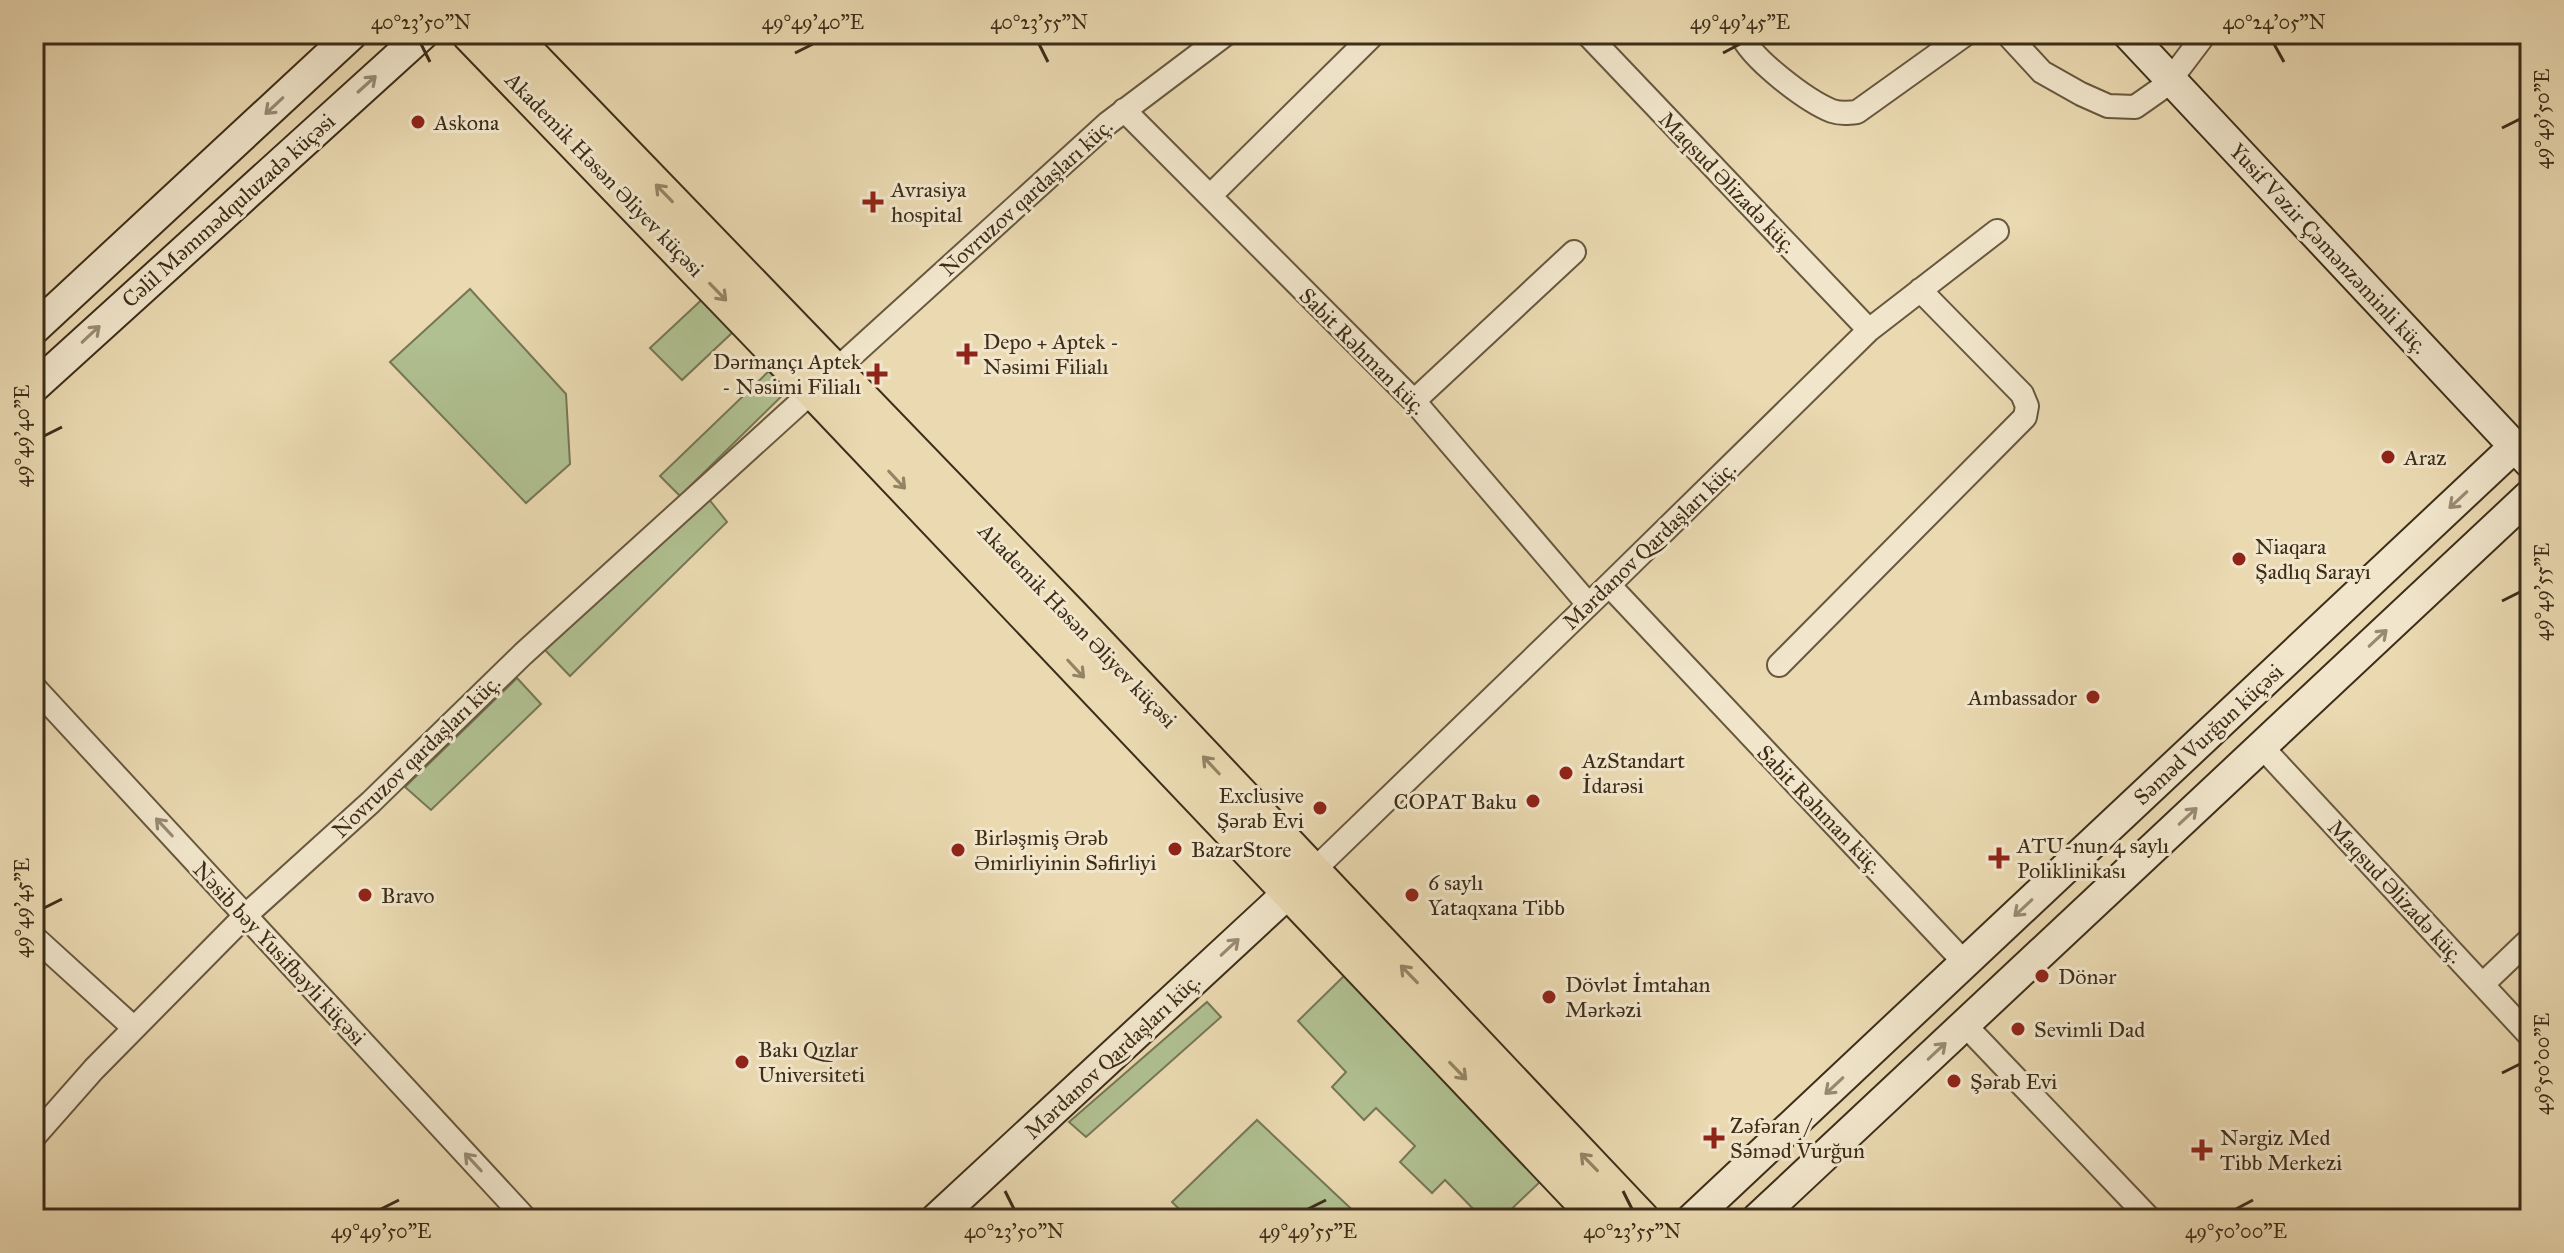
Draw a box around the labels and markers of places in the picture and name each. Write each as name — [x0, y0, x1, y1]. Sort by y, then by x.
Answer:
place label: Askona — [433, 109, 500, 136]
marker: Askona — [409, 113, 427, 131]
place label: Avrasiya hospital — [890, 176, 967, 228]
marker: Avrasiya hospital — [862, 191, 884, 213]
place label: Depo + Aptek - Nəsimi Filialı — [983, 328, 1119, 380]
marker: Depo + Aptek - Nəsimi Filialı — [958, 345, 976, 363]
place label: Dərmançı Aptek - Nəsimi Filialı — [713, 348, 862, 400]
marker: Dərmançı Aptek - Nəsimi Filialı — [868, 365, 886, 383]
place label: Araz — [2403, 444, 2447, 471]
marker: Araz — [2379, 448, 2397, 466]
place label: Niaqara Şadlıq Sarayı — [2255, 533, 2371, 585]
marker: Niaqara Şadlıq Sarayı — [2230, 550, 2248, 568]
place label: Ambassador — [1967, 684, 2078, 711]
marker: Ambassador — [2084, 688, 2102, 706]
place label: AzStandart İdarəsi — [1581, 747, 1685, 799]
marker: AzStandart İdarəsi — [1557, 764, 1575, 782]
place label: Exclusive Şərab Evi — [1217, 782, 1304, 834]
place label: COPAT Baku — [1394, 788, 1517, 815]
marker: COPAT Baku — [1524, 792, 1542, 810]
marker: Exclusive Şərab Evi — [1311, 799, 1329, 817]
place label: Birləşmiş Ərəb Əmirliyinin Səfirliyi — [974, 824, 1156, 876]
place label: ATU-nun 4 saylı Poliklinikası — [2016, 832, 2169, 884]
place label: BazarStore — [1191, 836, 1291, 863]
marker: BazarStore — [1166, 840, 1184, 858]
marker: Birləşmiş Ərəb Əmirliyinin Səfirliyi — [949, 841, 967, 859]
marker: ATU-nun 4 saylı Poliklinikası — [1988, 847, 2010, 869]
place label: 6 saylı Yataqxana Tibb — [1428, 869, 1565, 921]
place label: Bravo — [381, 882, 434, 909]
marker: Bravo — [356, 886, 374, 904]
marker: 6 saylı Yataqxana Tibb — [1403, 886, 1421, 904]
place label: Dönər — [2058, 963, 2117, 990]
marker: Dönər — [2033, 967, 2051, 985]
place label: Dövlət İmtahan Mərkəzi — [1565, 971, 1711, 1023]
marker: Dövlət İmtahan Mərkəzi — [1540, 988, 1558, 1006]
place label: Sevimli Dad — [2034, 1016, 2145, 1043]
marker: Sevimli Dad — [2009, 1020, 2027, 1038]
place label: Bakı Qızlar Universiteti — [758, 1036, 865, 1088]
marker: Bakı Qızlar Universiteti — [733, 1053, 751, 1071]
place label: Şərab Evi — [1970, 1068, 2057, 1095]
marker: Şərab Evi — [1945, 1072, 1963, 1090]
place label: Zəfəran / Səməd Vurğun — [1730, 1112, 1865, 1164]
place label: Nərgiz Med Tibb Merkezi — [2220, 1124, 2342, 1176]
marker: Zəfəran / Səməd Vurğun — [1705, 1129, 1723, 1147]
marker: Nərgiz Med Tibb Merkezi — [2191, 1139, 2213, 1161]

